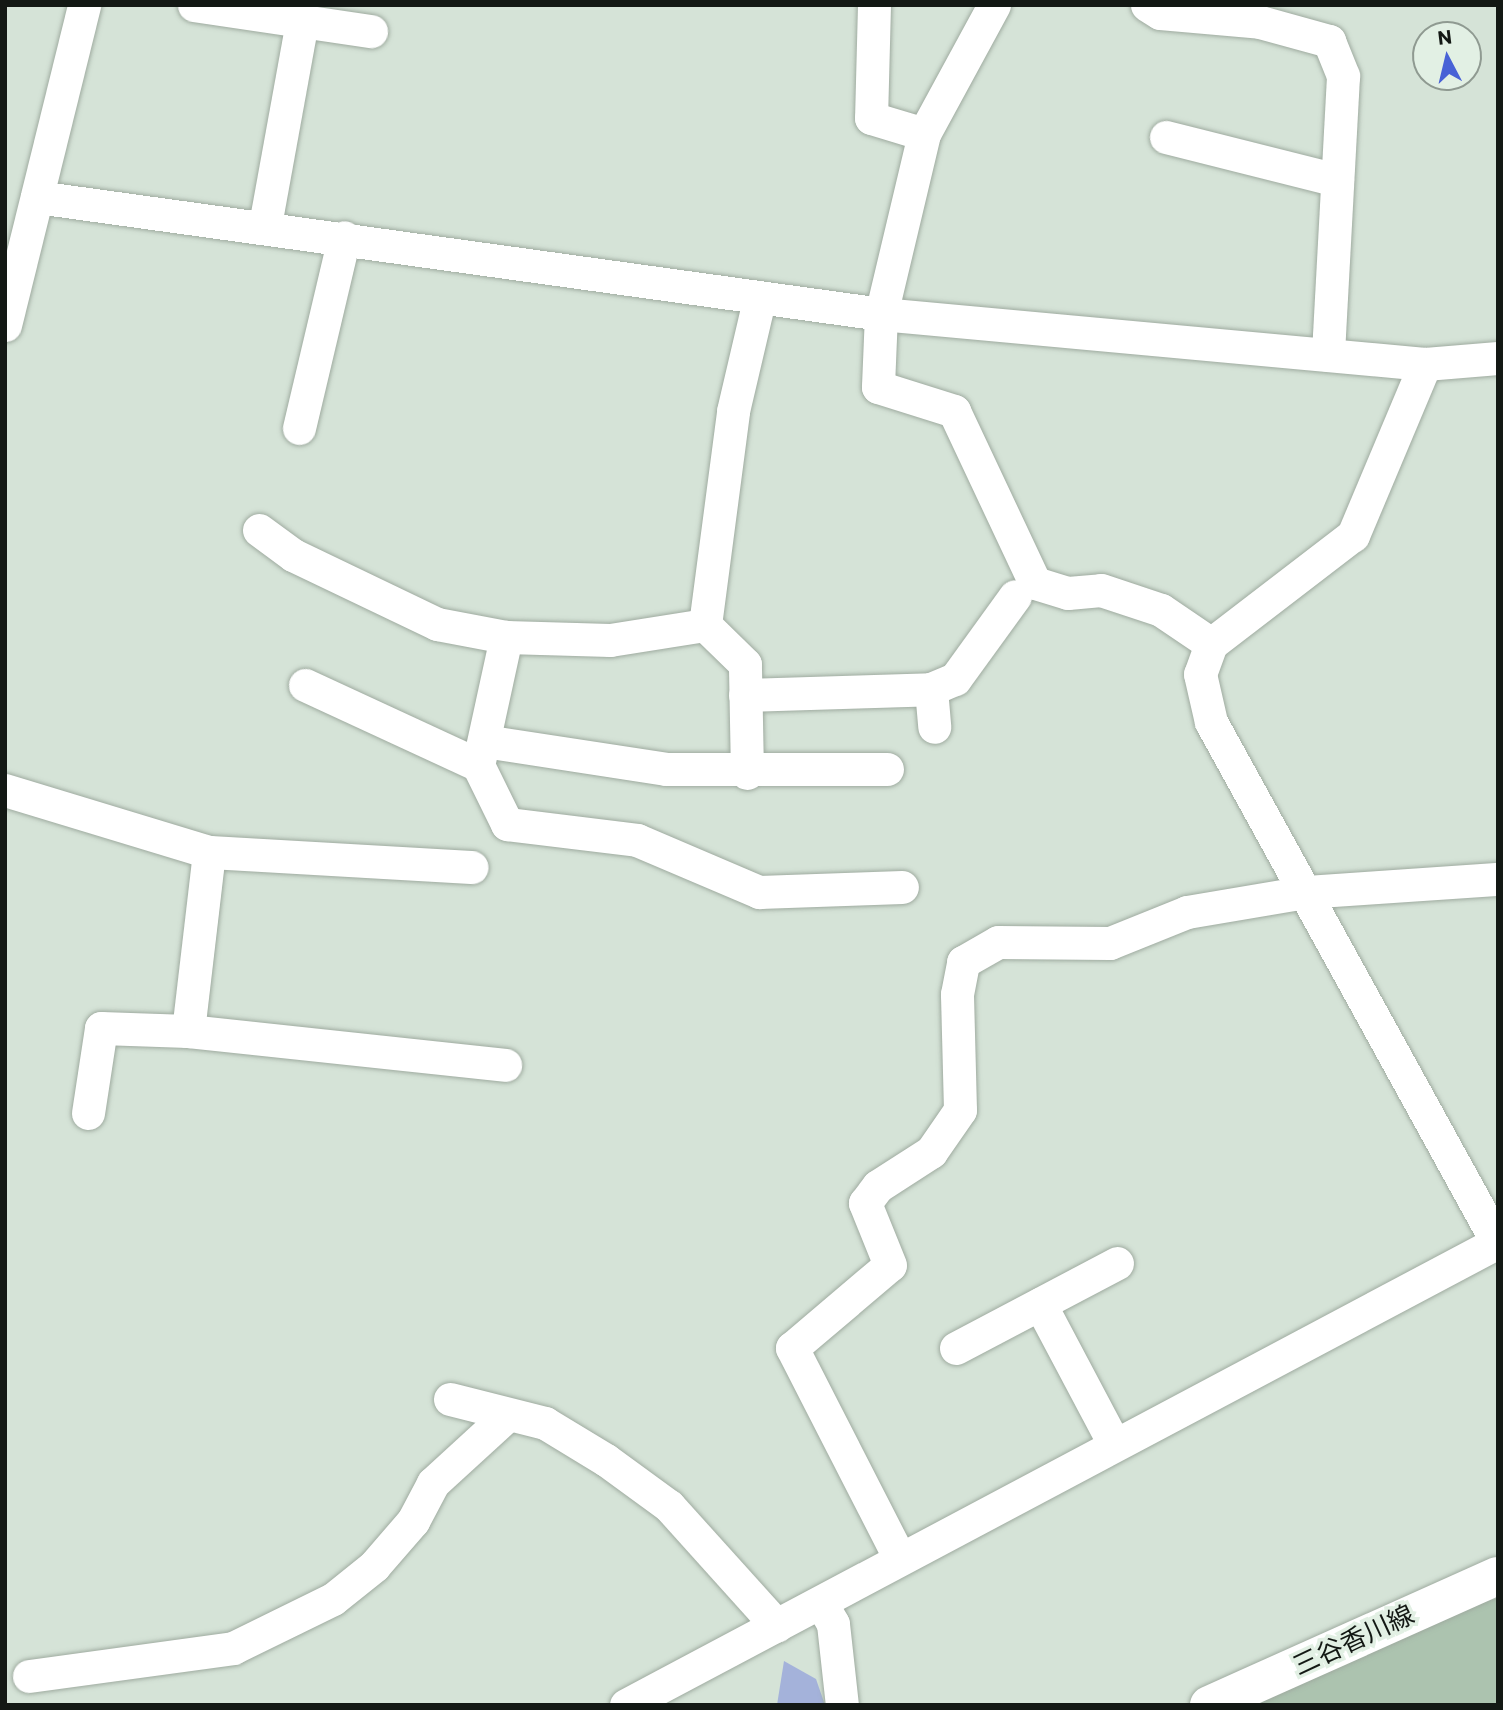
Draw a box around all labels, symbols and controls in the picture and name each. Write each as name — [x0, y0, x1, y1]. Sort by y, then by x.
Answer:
north arrow — [1412, 21, 1482, 91]
text: N — [1436, 24, 1453, 49]
street label: 三谷香川線 — [1287, 1597, 1419, 1681]

